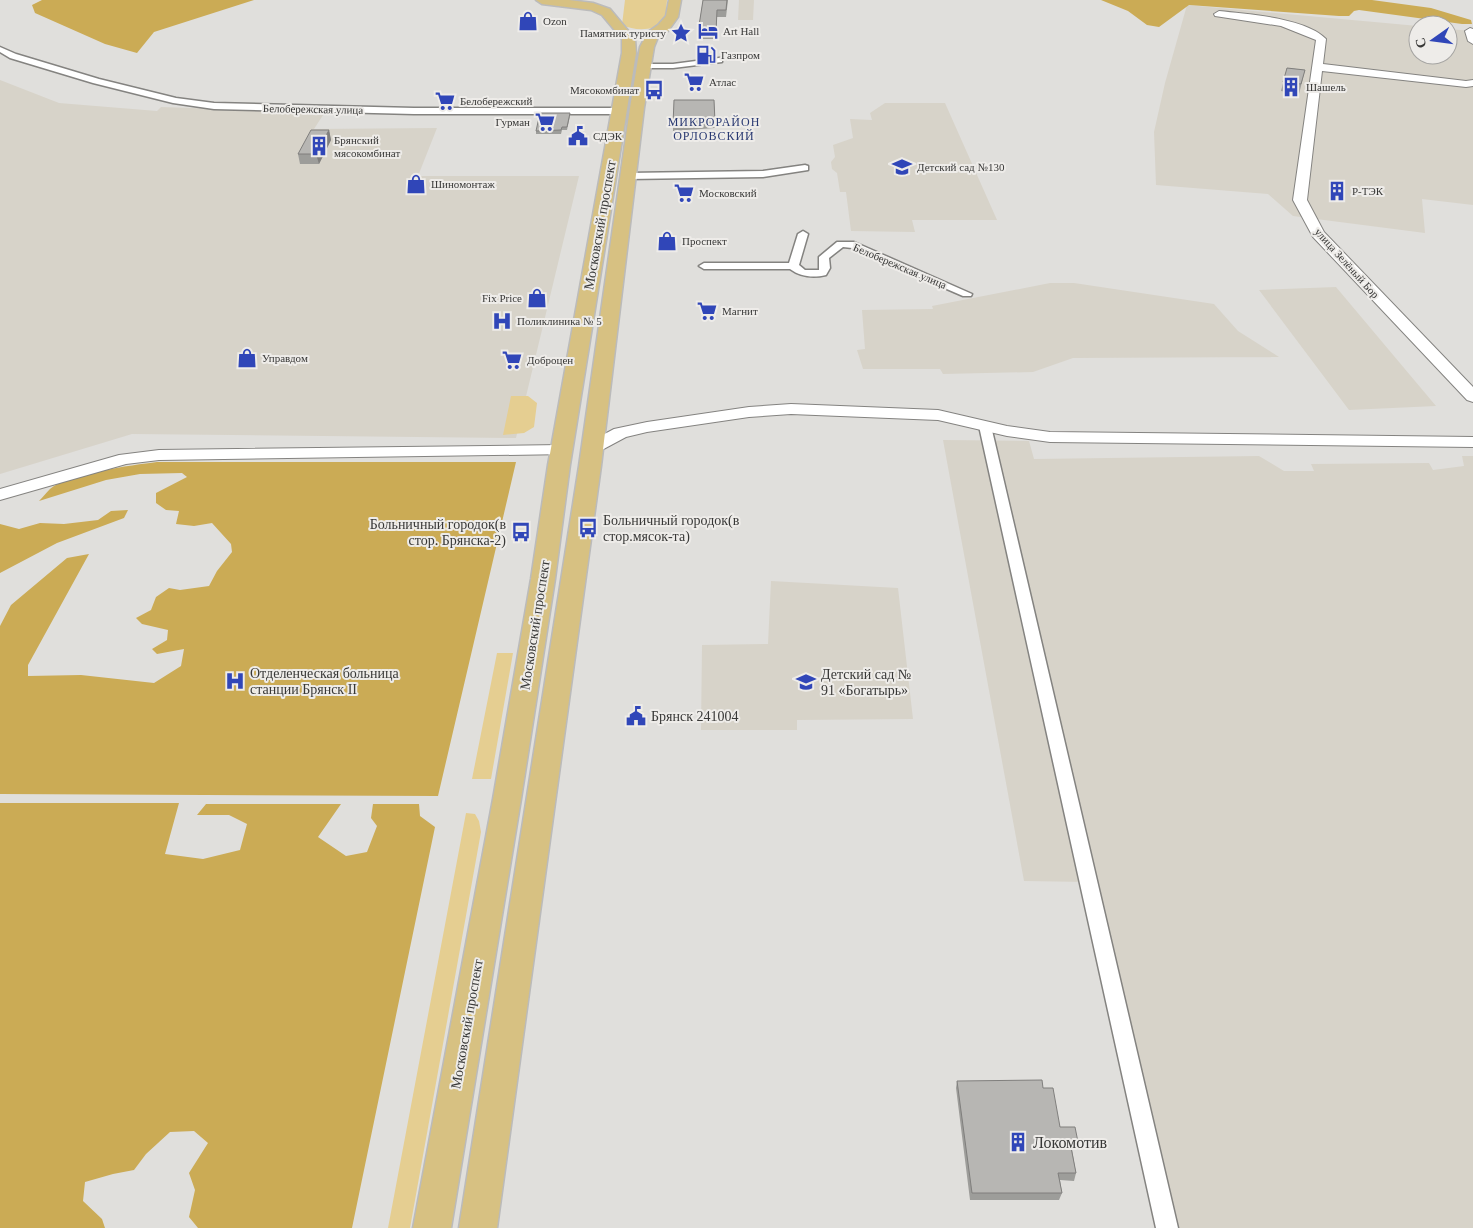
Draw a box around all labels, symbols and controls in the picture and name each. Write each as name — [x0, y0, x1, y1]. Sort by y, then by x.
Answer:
shop icon: Ozon — [517, 10, 539, 32]
place label: Ozon — [543, 15, 567, 27]
north arrow — [1408, 15, 1458, 65]
hotel icon: Art Hall — [697, 20, 719, 42]
place icon: Памятник туристу — [670, 22, 692, 44]
place label: Art Hall — [723, 25, 759, 37]
place label: Памятник туристу — [580, 27, 666, 39]
text: С — [1412, 36, 1429, 50]
fuel station icon: Газпром — [695, 44, 717, 66]
place label: Газпром — [721, 49, 760, 61]
supermarket icon: Атлас — [683, 71, 705, 93]
place label: Атлас — [709, 76, 736, 88]
building icon: Шашель — [1280, 76, 1302, 98]
bus stop icon: Мясокомбинат — [643, 79, 665, 101]
place label: Шашель — [1306, 81, 1346, 93]
place label: Мясокомбинат — [570, 84, 639, 96]
supermarket icon: Белобережский — [434, 90, 456, 112]
place label: Белобережский — [460, 95, 532, 107]
street label: Белобережская улица — [263, 102, 363, 116]
supermarket icon: Гурман — [534, 111, 556, 133]
district label: МИКРОРАЙОН ОРЛОВСКИЙ — [668, 115, 760, 143]
place label: Гурман — [496, 116, 530, 128]
public building icon: СДЭК — [567, 125, 589, 147]
place label: СДЭК — [593, 130, 623, 142]
place label: Брянский мясокомбинат — [334, 134, 400, 159]
building icon: Брянский мясокомбинат — [308, 135, 330, 157]
school or university icon: Детский сад №130 — [891, 156, 913, 178]
street label: Московский проспект — [581, 159, 619, 291]
place label: Детский сад №130 — [917, 161, 1005, 173]
shop icon: Шиномонтаж — [405, 173, 427, 195]
place label: Шиномонтаж — [431, 178, 495, 190]
building icon: Р-ТЭК — [1326, 180, 1348, 202]
supermarket icon: Московский — [673, 182, 695, 204]
place label: Р-ТЭК — [1352, 185, 1384, 197]
place label: Московский — [699, 187, 757, 199]
street label: улица Зелёный Бор — [1312, 226, 1382, 301]
shop icon: Проспект — [656, 230, 678, 252]
place label: Проспект — [682, 235, 727, 247]
street label: Белобережская улица — [852, 241, 949, 291]
shop icon: Fix Price — [526, 287, 548, 309]
place label: Fix Price — [482, 292, 522, 304]
supermarket icon: Магнит — [696, 300, 718, 322]
place label: Магнит — [722, 305, 758, 317]
hospital icon: Поликлиника № 5 — [491, 310, 513, 332]
place label: Поликлиника № 5 — [517, 315, 602, 327]
shop icon: Управдом — [236, 347, 258, 369]
supermarket icon: Доброцен — [501, 349, 523, 371]
place label: Управдом — [262, 352, 308, 364]
place label: Доброцен — [527, 354, 573, 366]
place label: Больничный городок(в стор.мясок-та) — [603, 513, 740, 545]
place label: Больничный городок(в стор. Брянска-2) — [370, 517, 506, 549]
bus stop icon: Больничный городок(в стор.мясок-та) — [577, 517, 599, 539]
bus stop icon: Больничный городок(в стор. Брянска-2) — [510, 521, 532, 543]
street label: Московский проспект — [517, 559, 553, 691]
place label: Отделенческая больница станции Брянск II — [250, 666, 399, 697]
place label: Детский сад № 91 «Богатырь» — [821, 667, 911, 698]
hospital icon: Отделенческая больница станции Брянск II — [224, 670, 246, 692]
school or university icon: Детский сад № 91 «Богатырь» — [795, 671, 817, 693]
public building icon: Брянск 241004 — [625, 705, 647, 727]
place label: Брянск 241004 — [651, 709, 739, 724]
street label: Московский проспект — [448, 958, 486, 1090]
building icon: Локомотив — [1007, 1131, 1029, 1153]
place label: Локомотив — [1033, 1134, 1108, 1151]

